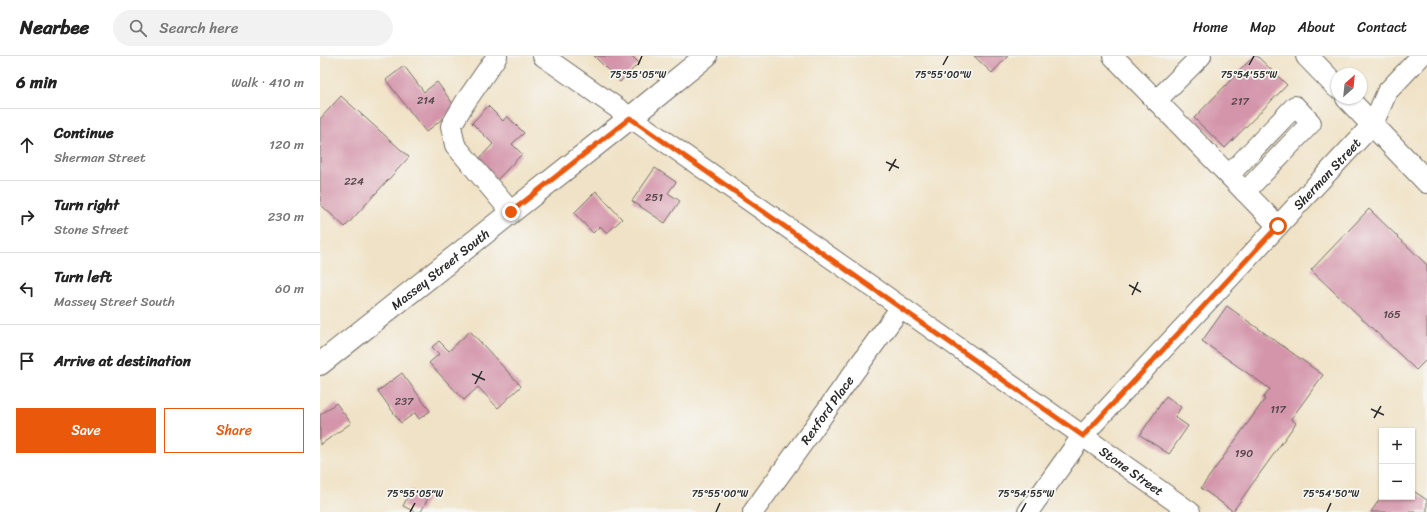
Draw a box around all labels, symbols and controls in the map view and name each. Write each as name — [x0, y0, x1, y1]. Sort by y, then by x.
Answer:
search box — [113, 10, 393, 46]
text: Nearbee — [20, 11, 89, 44]
text: Search here — [159, 15, 238, 41]
text: Home — [1193, 15, 1228, 40]
text: Map — [1250, 15, 1276, 40]
text: About — [1298, 15, 1335, 40]
text: Contact — [1357, 15, 1407, 40]
icon: search — [127, 17, 149, 39]
text: 75°55'05"W — [610, 66, 666, 84]
text: 75°55'00"W — [915, 66, 972, 84]
text: 75°54'55"W — [1221, 66, 1277, 84]
text: 6 min — [16, 67, 57, 97]
north arrow — [1331, 68, 1367, 104]
text: Walk · 410 m — [231, 71, 304, 94]
house number: 214 — [417, 91, 435, 110]
house number: 217 — [1231, 92, 1249, 111]
text: Continue — [54, 120, 114, 146]
street label: Sherman Street — [1287, 132, 1367, 215]
text: 120 m — [269, 133, 304, 156]
icon: ahead — [16, 134, 38, 156]
text: Sherman Street — [54, 146, 146, 169]
house number: 224 — [344, 172, 364, 191]
house number: 251 — [645, 188, 663, 207]
text: Turn right — [54, 192, 119, 218]
route end — [502, 203, 520, 221]
text: 230 m — [268, 205, 304, 228]
icon: right — [16, 206, 38, 228]
route start — [1269, 217, 1287, 235]
text: Stone Street — [54, 218, 129, 241]
street label: Massey Street South — [385, 222, 494, 315]
text: Turn left — [54, 264, 112, 290]
text: 60 m — [275, 277, 304, 300]
icon: left — [16, 278, 38, 300]
text: Massey Street South — [54, 290, 175, 313]
house number: 165 — [1383, 305, 1401, 324]
text: Arrive at destination — [54, 348, 191, 374]
icon: arrive — [16, 350, 38, 372]
street label: Rexford Place — [794, 370, 860, 449]
house number: 237 — [395, 392, 414, 411]
house number: 117 — [1270, 400, 1287, 419]
button: Save — [16, 408, 156, 453]
button: Share — [164, 408, 304, 453]
map controls — [1379, 428, 1415, 500]
button: + — [1379, 428, 1415, 464]
street label: Stone Street — [1094, 440, 1169, 502]
house number: 190 — [1235, 444, 1253, 463]
button: − — [1379, 464, 1415, 500]
text: 75°55'05"W — [387, 485, 443, 503]
text: 75°55'00"W — [692, 485, 749, 503]
text: 75°54'55"W — [998, 485, 1054, 503]
text: 75°54'50"W — [1303, 485, 1360, 503]

